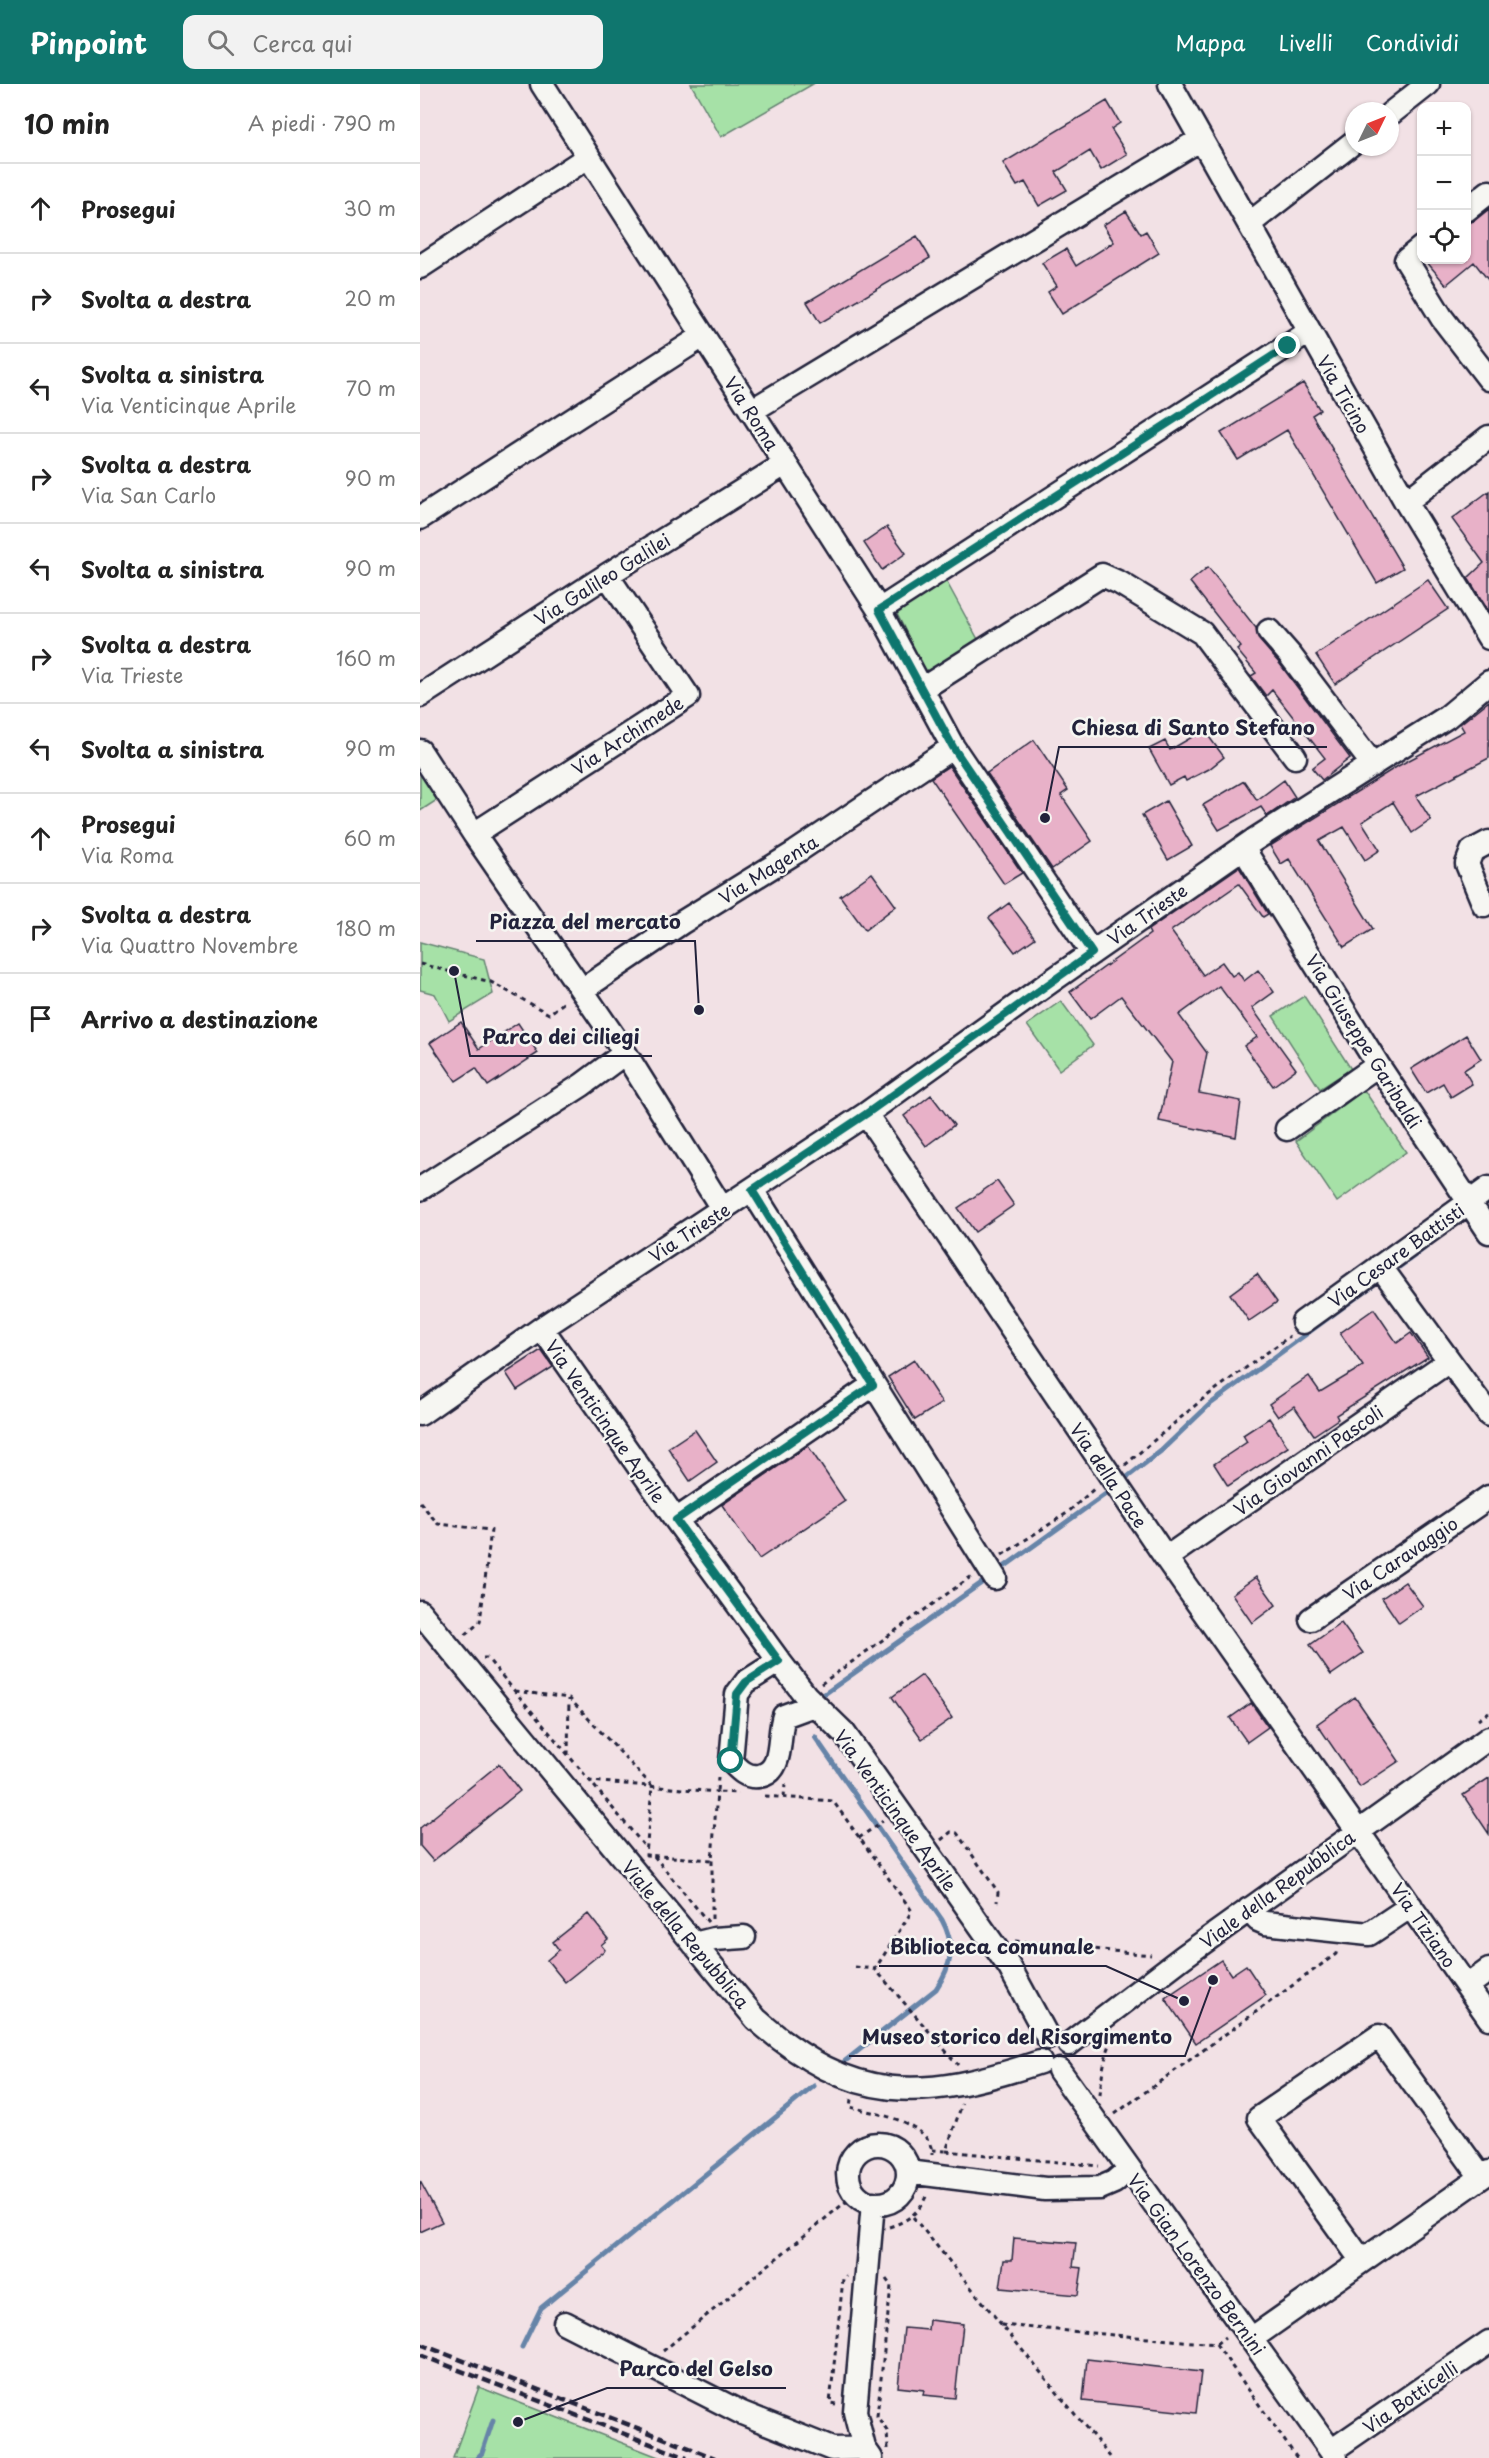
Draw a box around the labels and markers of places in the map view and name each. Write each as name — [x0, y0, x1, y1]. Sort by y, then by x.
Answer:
callout: Chiesa di Santo Stefano — [1059, 709, 1327, 747]
callout: Piazza del mercato — [476, 903, 695, 941]
callout: Parco dei ciliegi — [470, 1018, 652, 1056]
callout: Biblioteca comunale — [879, 1928, 1106, 1966]
callout: Museo storico del Risorgimento — [849, 2018, 1185, 2056]
callout: Parco del Gelso — [607, 2350, 786, 2388]

